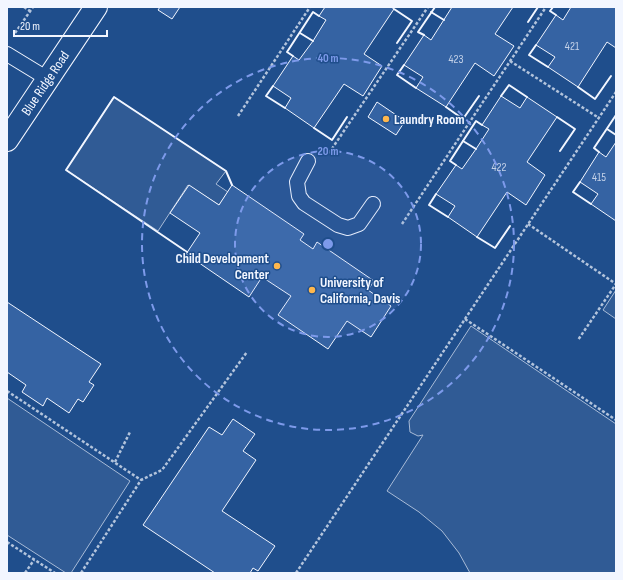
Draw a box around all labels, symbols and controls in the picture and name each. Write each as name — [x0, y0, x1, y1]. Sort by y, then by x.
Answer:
scale bar — [14, 12, 107, 38]
text: 20 m — [20, 19, 40, 34]
house number: 421 — [565, 39, 580, 54]
street label: Blue Ridge Road — [18, 48, 73, 119]
text: 40 m — [317, 51, 339, 66]
house number: 423 — [448, 52, 464, 67]
place label: Laundry Room — [394, 111, 464, 128]
marker: Laundry Room — [381, 114, 391, 124]
text: 20 m — [318, 144, 338, 159]
house number: 422 — [492, 160, 507, 175]
house number: 415 — [592, 170, 606, 185]
centre of rings — [321, 237, 335, 251]
place label: Child Development Center — [176, 250, 270, 283]
marker: Child Development Center — [272, 261, 282, 271]
place label: University of California, Davis — [320, 274, 400, 307]
marker: University of California, Davis — [307, 285, 317, 295]

